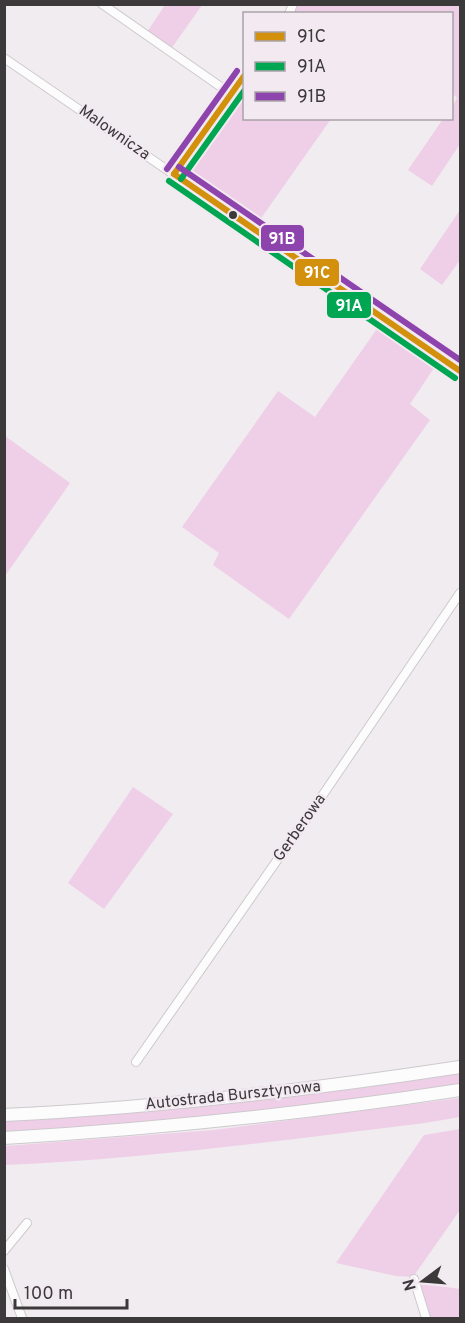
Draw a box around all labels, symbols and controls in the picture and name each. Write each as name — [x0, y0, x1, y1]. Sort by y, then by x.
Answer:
legend — [243, 12, 453, 120]
text: 91C — [297, 26, 326, 49]
text: 91A — [297, 56, 326, 79]
text: 91B — [297, 86, 326, 109]
street label: Malownicza — [74, 101, 154, 165]
unlabelled marker — [227, 209, 239, 221]
line badge: 91B — [260, 224, 305, 252]
text: 91B — [268, 230, 296, 250]
line badge: 91C — [294, 258, 340, 287]
text: 91C — [304, 264, 330, 284]
line badge: 91A — [326, 291, 372, 319]
text: 91A — [335, 297, 363, 317]
street label: Gerberowa — [269, 790, 331, 866]
street label: Autostrada Bursztynowa — [144, 1077, 322, 1115]
north arrow — [393, 1251, 453, 1311]
scale bar — [15, 1272, 128, 1310]
text: N — [399, 1276, 422, 1293]
text: 100 m — [24, 1283, 73, 1306]

